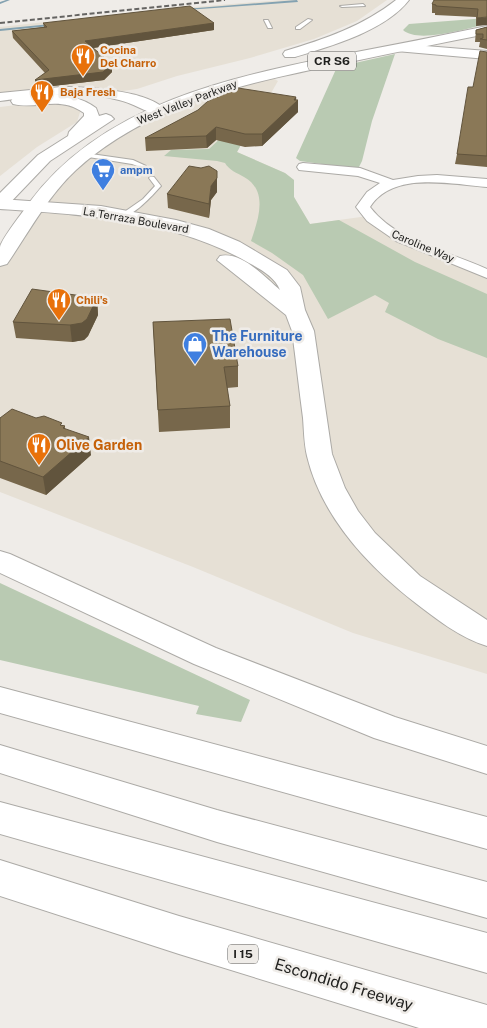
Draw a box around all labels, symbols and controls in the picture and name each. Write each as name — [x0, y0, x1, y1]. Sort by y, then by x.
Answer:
restaurant icon: Cocina Del Charro — [70, 43, 96, 77]
place label: Cocina Del Charro — [100, 44, 156, 69]
road number: CR S6 — [308, 51, 356, 70]
street label: West Valley Parkway — [135, 77, 239, 127]
restaurant icon: Baja Fresh — [29, 79, 55, 113]
place label: Baja Fresh — [60, 86, 116, 98]
supermarket icon: ampm — [90, 157, 116, 191]
place label: ampm — [120, 164, 153, 176]
street label: La Terraza Boulevard — [82, 205, 190, 235]
street label: Caroline Way — [390, 227, 456, 265]
restaurant icon: Chili's — [46, 287, 72, 321]
place label: Chili's — [76, 294, 108, 306]
place label: The Furniture Warehouse — [212, 328, 303, 360]
shop icon: The Furniture Warehouse — [182, 331, 208, 365]
restaurant icon: Olive Garden — [26, 432, 52, 466]
place label: Olive Garden — [56, 437, 142, 453]
road number: I 15 — [228, 944, 258, 964]
street label: Escondido Freeway — [272, 954, 416, 1015]

